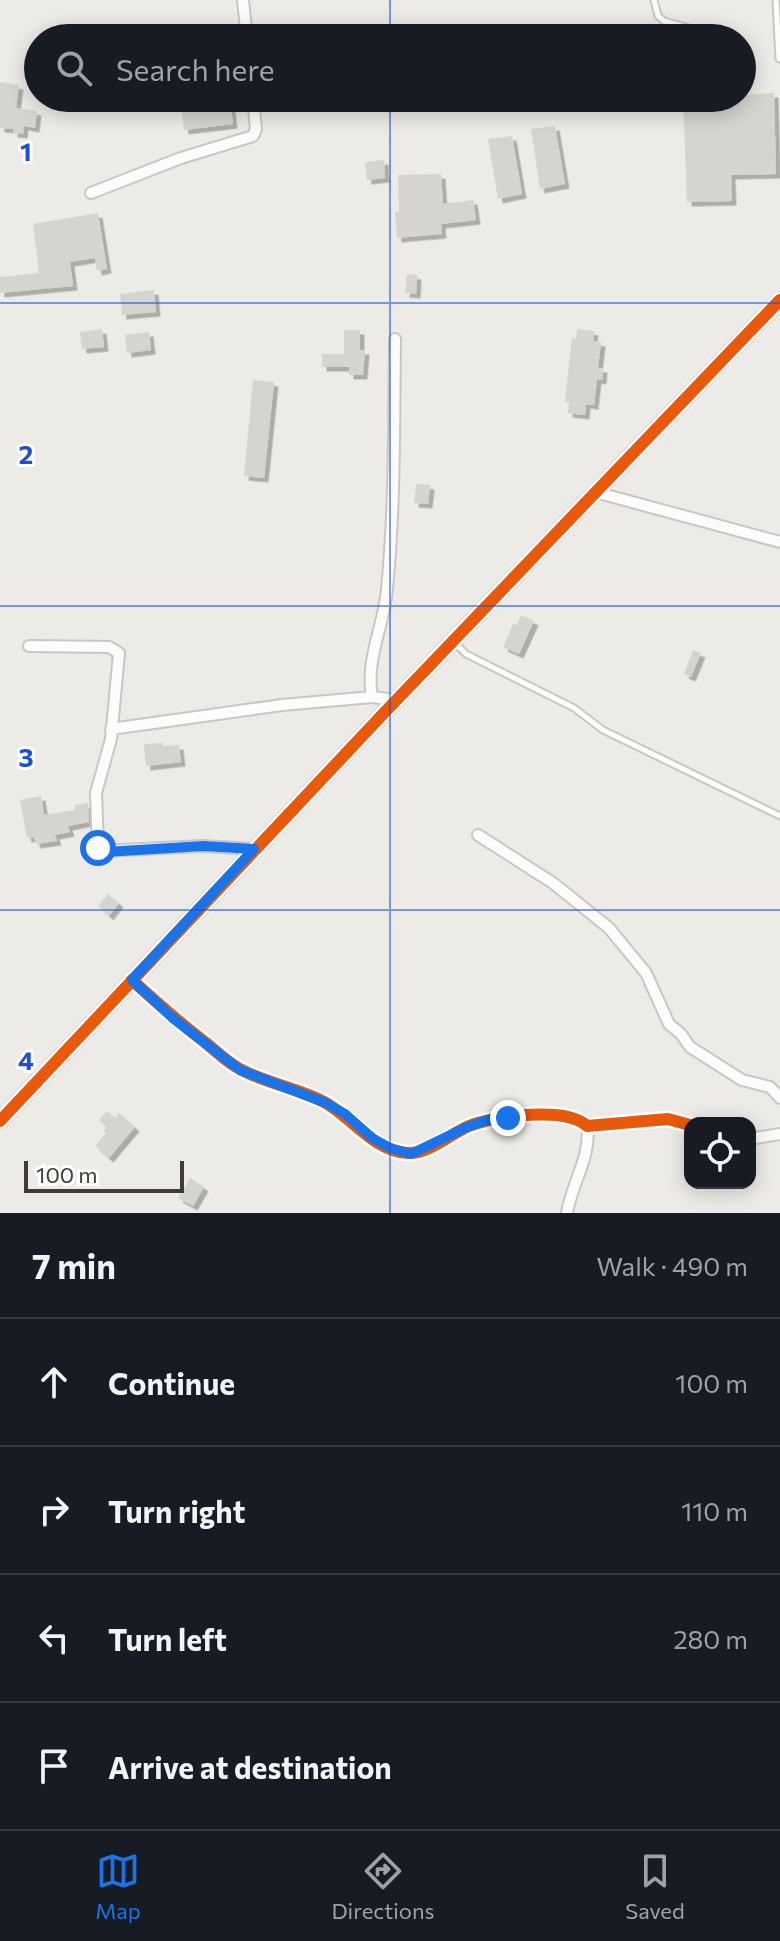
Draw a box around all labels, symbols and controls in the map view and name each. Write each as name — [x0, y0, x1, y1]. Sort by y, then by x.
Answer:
search box — [24, 24, 756, 112]
icon: search — [52, 46, 96, 90]
text: Search here — [116, 50, 275, 87]
text: 1 — [20, 135, 32, 166]
text: 2 — [19, 438, 33, 469]
text: 3 — [18, 741, 34, 772]
route start — [80, 830, 116, 866]
text: 4 — [18, 1044, 34, 1075]
route end — [490, 1100, 526, 1136]
map controls — [684, 1117, 756, 1189]
button: locate — [684, 1117, 756, 1189]
scale bar — [24, 1157, 184, 1193]
text: 100 m — [36, 1161, 98, 1188]
text: 7 min — [32, 1244, 116, 1286]
text: Walk · 490 m — [596, 1250, 748, 1281]
icon: ahead — [32, 1360, 76, 1404]
text: Continue — [108, 1364, 235, 1401]
text: 100 m — [675, 1367, 748, 1398]
icon: right — [32, 1488, 76, 1532]
text: Turn right — [108, 1492, 245, 1529]
text: 110 m — [681, 1495, 748, 1526]
icon: left — [32, 1616, 76, 1660]
text: Turn left — [108, 1620, 227, 1657]
text: 280 m — [673, 1623, 748, 1654]
icon: arrive — [32, 1744, 76, 1788]
text: Arrive at destination — [108, 1748, 392, 1785]
tab: Map — [95, 1849, 141, 1924]
tab: Directions — [331, 1849, 435, 1924]
tab: Saved — [625, 1849, 685, 1924]

